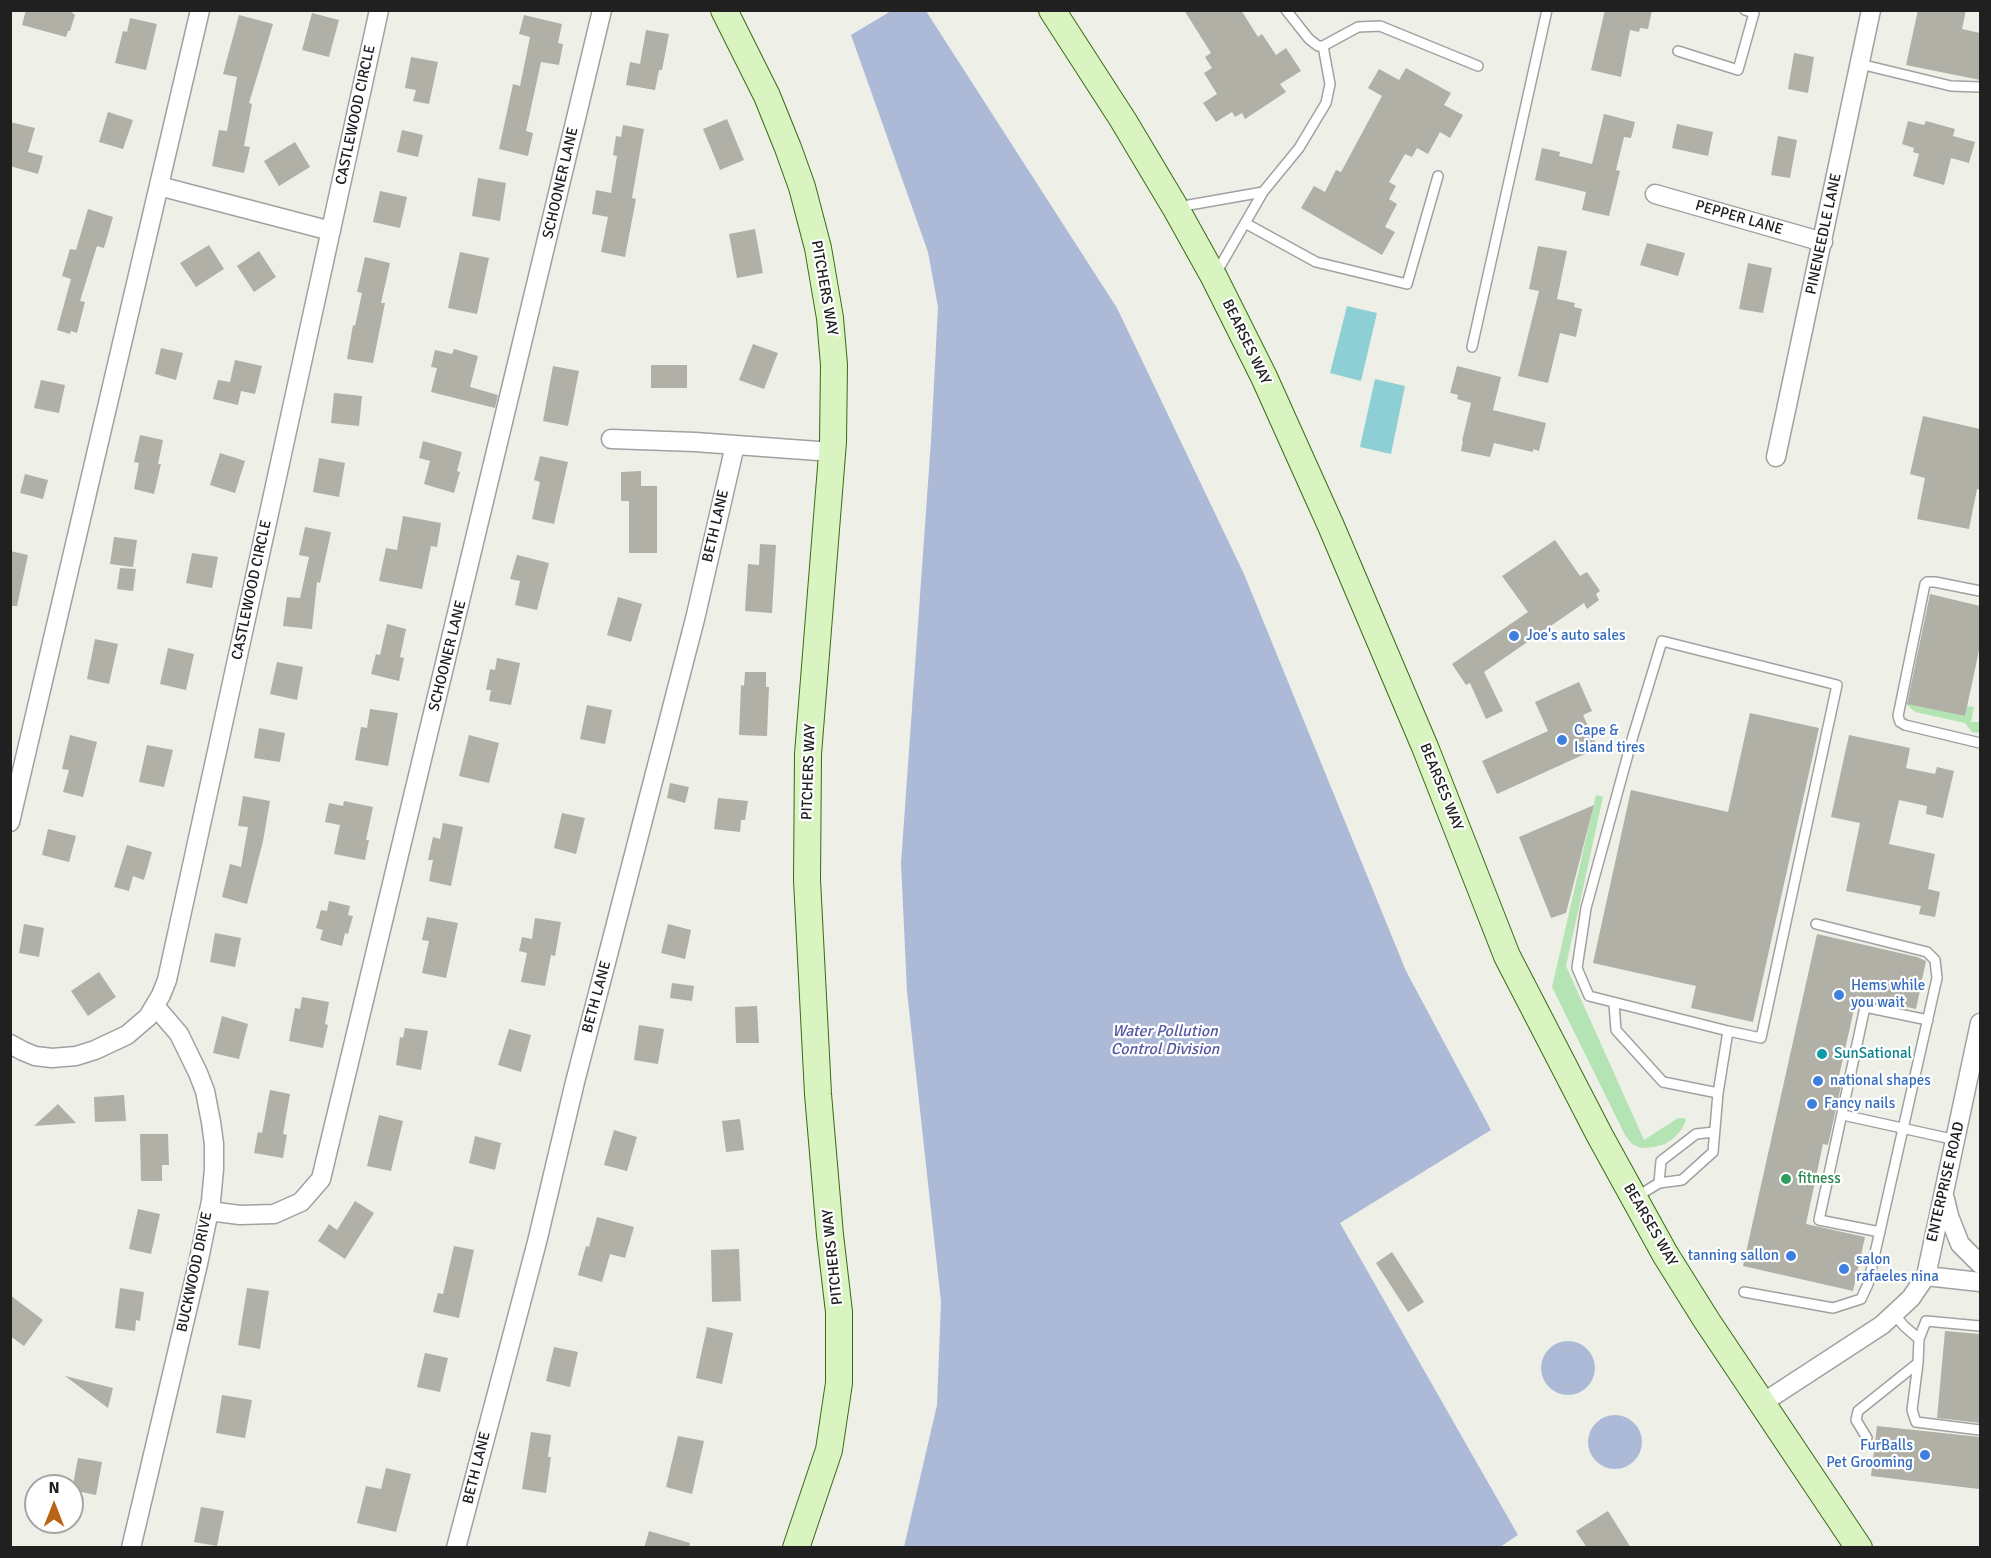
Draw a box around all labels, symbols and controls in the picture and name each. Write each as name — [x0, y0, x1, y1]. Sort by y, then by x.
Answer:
street label: CASTLEWOOD CIRCLE — [332, 43, 380, 187]
street label: SCHOONER LANE — [539, 126, 583, 240]
street label: PINENEEDLE LANE — [1802, 172, 1846, 296]
street label: PEPPER LANE — [1693, 197, 1785, 239]
street label: PITCHERS WAY — [807, 239, 841, 337]
street label: BEARSES WAY — [1218, 296, 1274, 388]
street label: BETH LANE — [699, 488, 733, 564]
street label: CASTLEWOOD CIRCLE — [228, 518, 276, 662]
street label: SCHOONER LANE — [426, 599, 470, 713]
place label: Joe's auto sales — [1526, 627, 1625, 645]
marker: Joe's auto sales — [1507, 629, 1521, 643]
place label: Cape & Island tires — [1574, 722, 1645, 757]
street label: PITCHERS WAY — [798, 723, 820, 821]
marker: Cape & Island tires — [1555, 733, 1569, 747]
street label: BEARSES WAY — [1415, 741, 1467, 833]
street label: BETH LANE — [579, 959, 615, 1035]
place label: Hems while you wait — [1851, 977, 1925, 1012]
marker: Hems while you wait — [1832, 988, 1846, 1002]
water label: Water Pollution Control Division — [1111, 1022, 1219, 1060]
place label: SunSational — [1834, 1045, 1912, 1063]
marker: SunSational — [1815, 1047, 1829, 1061]
place label: national shapes — [1830, 1072, 1931, 1090]
marker: national shapes — [1811, 1074, 1825, 1088]
place label: Fancy nails — [1824, 1095, 1895, 1113]
marker: Fancy nails — [1805, 1097, 1819, 1111]
street label: ENTERPRISE ROAD — [1923, 1120, 1969, 1244]
place label: fitness — [1798, 1170, 1841, 1188]
marker: fitness — [1779, 1172, 1793, 1186]
street label: BEARSES WAY — [1619, 1180, 1681, 1270]
street label: PITCHERS WAY — [819, 1208, 847, 1306]
street label: BUCKWOOD DRIVE — [173, 1210, 217, 1334]
place label: tanning sallon — [1688, 1247, 1779, 1265]
marker: tanning sallon — [1784, 1249, 1798, 1263]
place label: salon rafaeles nina — [1856, 1251, 1939, 1286]
marker: salon rafaeles nina — [1837, 1262, 1851, 1276]
street label: BETH LANE — [459, 1430, 495, 1506]
place label: FurBalls Pet Grooming — [1826, 1437, 1913, 1472]
marker: FurBalls Pet Grooming — [1918, 1448, 1932, 1462]
north arrow — [24, 1474, 84, 1534]
text: N — [48, 1478, 60, 1498]

